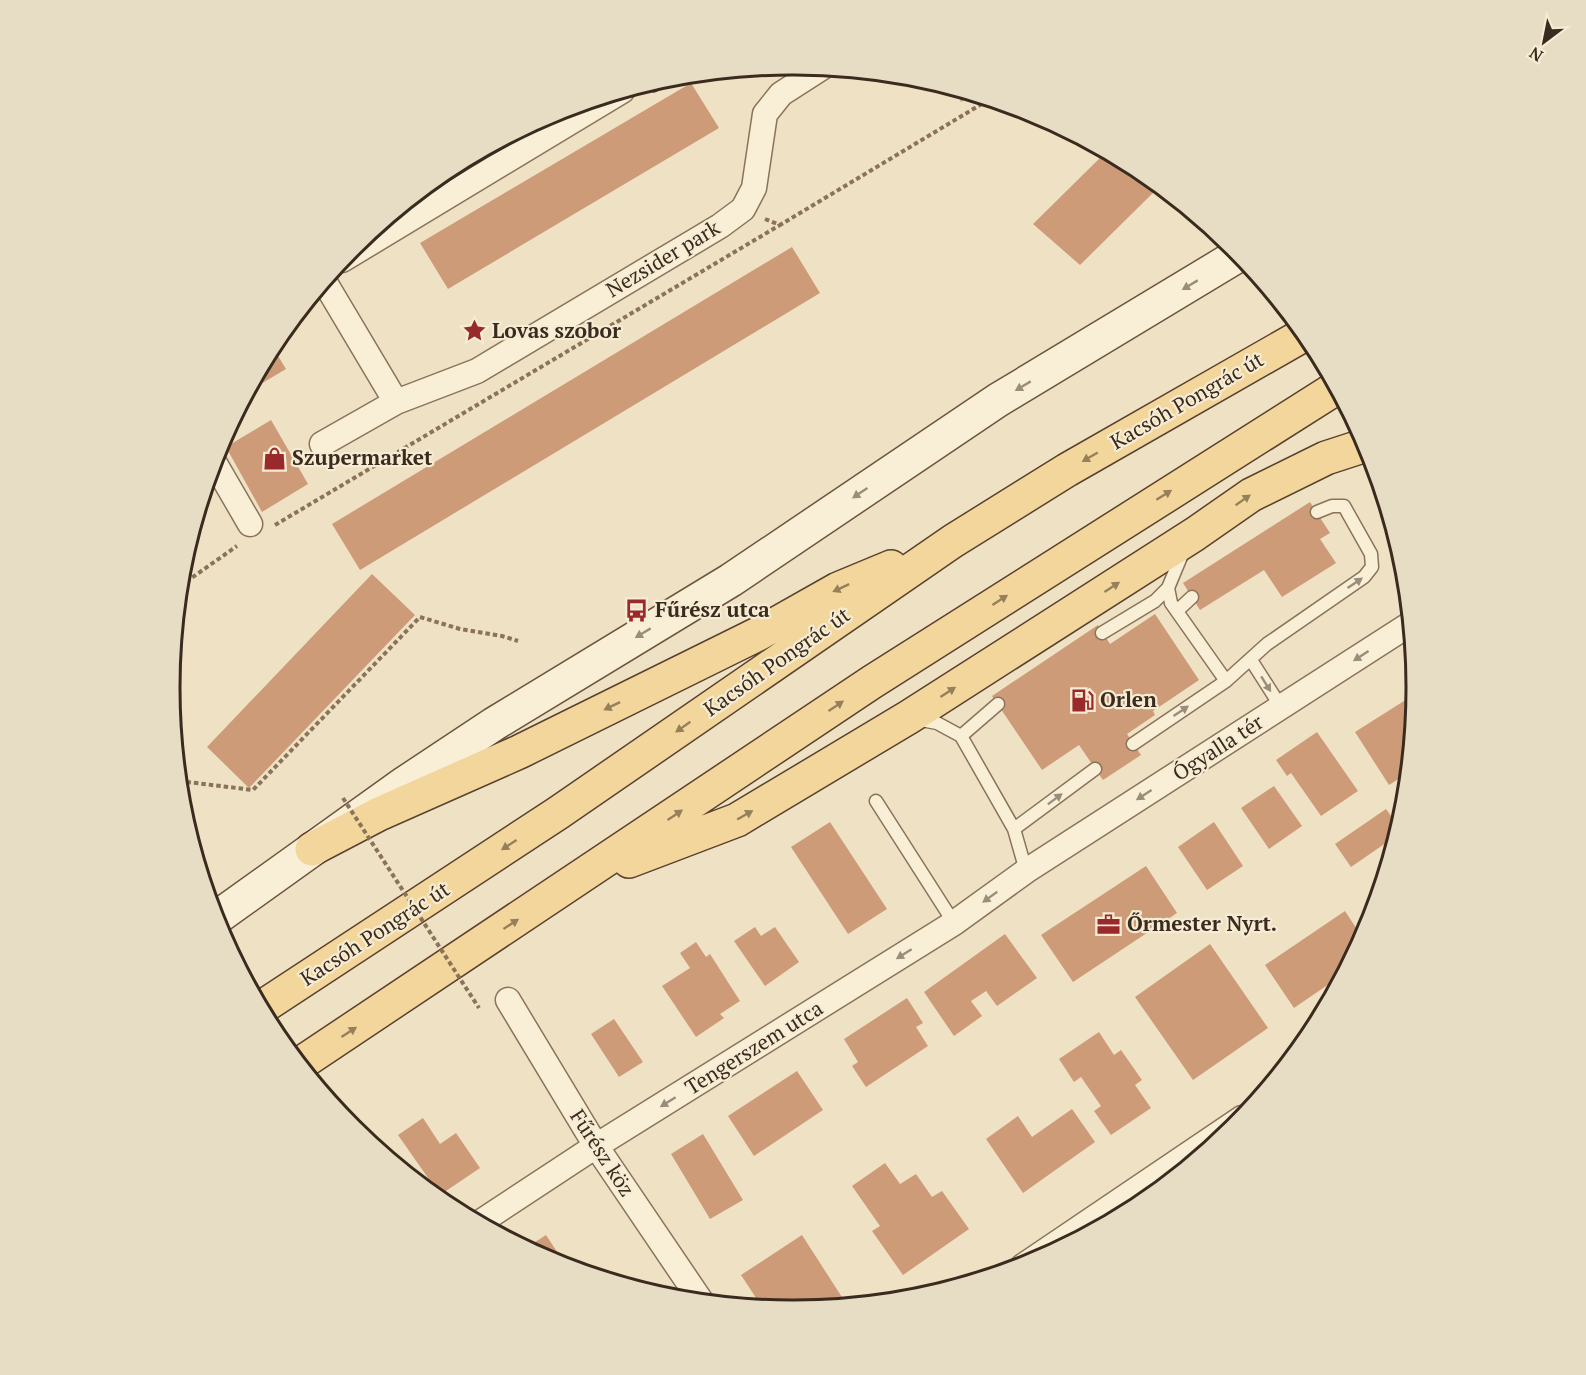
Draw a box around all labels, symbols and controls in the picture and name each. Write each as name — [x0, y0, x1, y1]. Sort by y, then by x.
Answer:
north arrow — [1514, 12, 1574, 72]
text: N — [1525, 42, 1547, 67]
street label: Nezsider park — [600, 213, 725, 303]
one-way arrow — [1181, 279, 1198, 290]
place label: Lovas szobor — [492, 316, 621, 344]
place icon: Lovas szobor — [461, 318, 487, 344]
street label: Kacsóh Pongrác út — [1105, 345, 1268, 455]
one-way arrow — [1015, 380, 1031, 391]
place label: Szupermarket — [292, 443, 433, 471]
shop icon: Szupermarket — [261, 445, 287, 471]
one-way arrow — [1081, 452, 1098, 462]
one-way arrow — [852, 487, 868, 498]
one-way arrow — [1156, 490, 1173, 501]
one-way arrow — [1235, 494, 1251, 506]
one-way arrow — [1347, 577, 1363, 589]
one-way arrow — [1104, 582, 1120, 593]
one-way arrow — [832, 583, 850, 593]
place label: Fűrész utca — [655, 595, 770, 623]
one-way arrow — [992, 595, 1008, 606]
bus stop icon: Fűrész utca — [624, 597, 650, 623]
street label: Kacsóh Pongrác út — [698, 600, 855, 722]
one-way arrow — [635, 628, 652, 639]
one-way arrow — [1352, 650, 1369, 661]
one-way arrow — [1260, 675, 1271, 692]
place label: Orlen — [1100, 685, 1157, 713]
one-way arrow — [940, 687, 956, 698]
fuel station icon: Orlen — [1069, 687, 1095, 713]
one-way arrow — [828, 700, 844, 712]
one-way arrow — [603, 701, 621, 711]
one-way arrow — [1173, 705, 1189, 717]
street label: Ógyalla tér — [1167, 707, 1268, 787]
one-way arrow — [675, 721, 691, 733]
one-way arrow — [1135, 790, 1152, 801]
one-way arrow — [1047, 793, 1062, 805]
one-way arrow — [666, 809, 682, 821]
one-way arrow — [737, 809, 753, 820]
one-way arrow — [501, 840, 517, 851]
street label: Kacsóh Pongrác út — [294, 874, 455, 992]
one-way arrow — [983, 891, 999, 903]
place label: Őrmester Nyrt. — [1127, 909, 1277, 937]
office icon: Őrmester Nyrt. — [1096, 911, 1122, 937]
one-way arrow — [503, 919, 519, 930]
one-way arrow — [896, 949, 913, 960]
street label: Tengerszem utca — [679, 993, 828, 1101]
one-way arrow — [340, 1026, 357, 1037]
one-way arrow — [660, 1096, 676, 1107]
street label: Fűrész köz — [564, 1103, 641, 1201]

